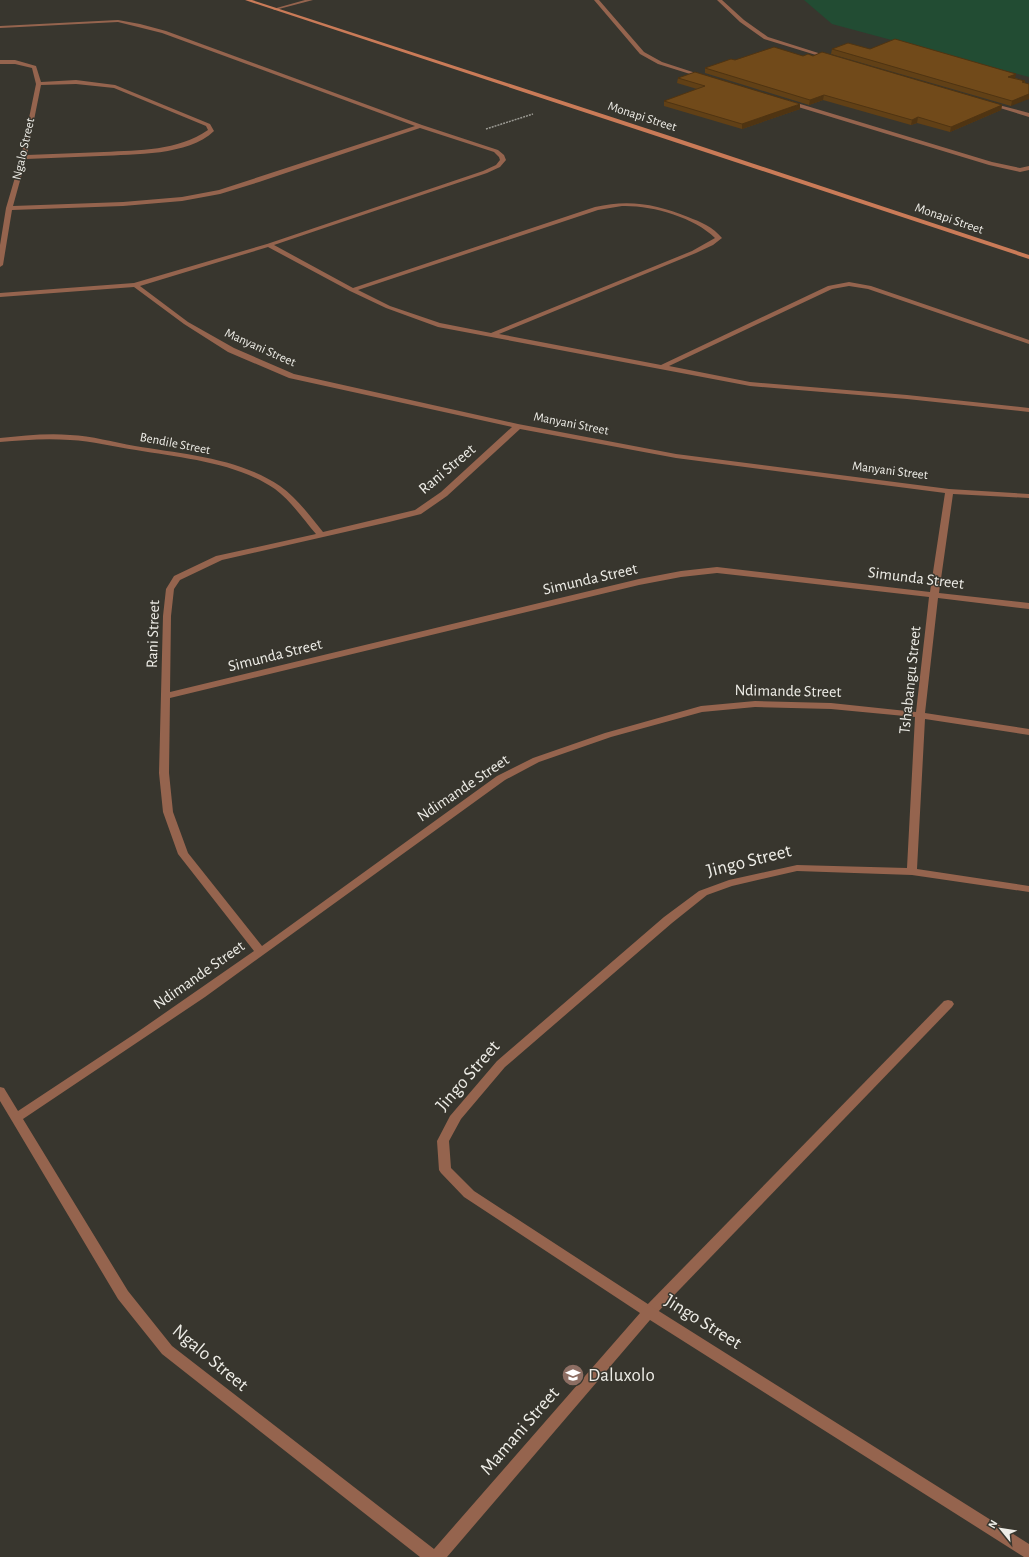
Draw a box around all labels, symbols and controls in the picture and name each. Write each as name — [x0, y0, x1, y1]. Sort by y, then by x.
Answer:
street label: Monapi Street — [606, 100, 678, 134]
street label: Ngalo Street — [11, 117, 37, 181]
street label: Monapi Street — [913, 201, 985, 237]
street label: Manyani Street — [223, 327, 297, 369]
street label: Manyani Street — [532, 410, 610, 438]
street label: Bendile Street — [139, 431, 211, 457]
street label: Rani Street — [416, 441, 478, 497]
street label: Manyani Street — [851, 460, 929, 482]
street label: Simunda Street — [541, 560, 639, 598]
street label: Simunda Street — [867, 564, 965, 592]
street label: Rani Street — [144, 600, 162, 668]
street label: Tshabangu Street — [896, 625, 924, 735]
street label: Simunda Street — [226, 636, 324, 674]
street label: Ndimande Street — [734, 682, 842, 700]
street label: Ndimande Street — [414, 751, 512, 825]
street label: Jingo Street — [705, 841, 793, 881]
street label: Ndimande Street — [151, 938, 247, 1012]
street label: Jingo Street — [432, 1037, 504, 1115]
street label: Jingo Street — [661, 1291, 745, 1353]
street label: Ngalo Street — [169, 1321, 251, 1395]
school or university icon: Daluxolo — [560, 1362, 586, 1388]
place label: Daluxolo — [588, 1366, 655, 1385]
street label: Mamani Street — [477, 1383, 563, 1479]
north arrow — [981, 1509, 1021, 1549]
text: N — [986, 1518, 999, 1530]

